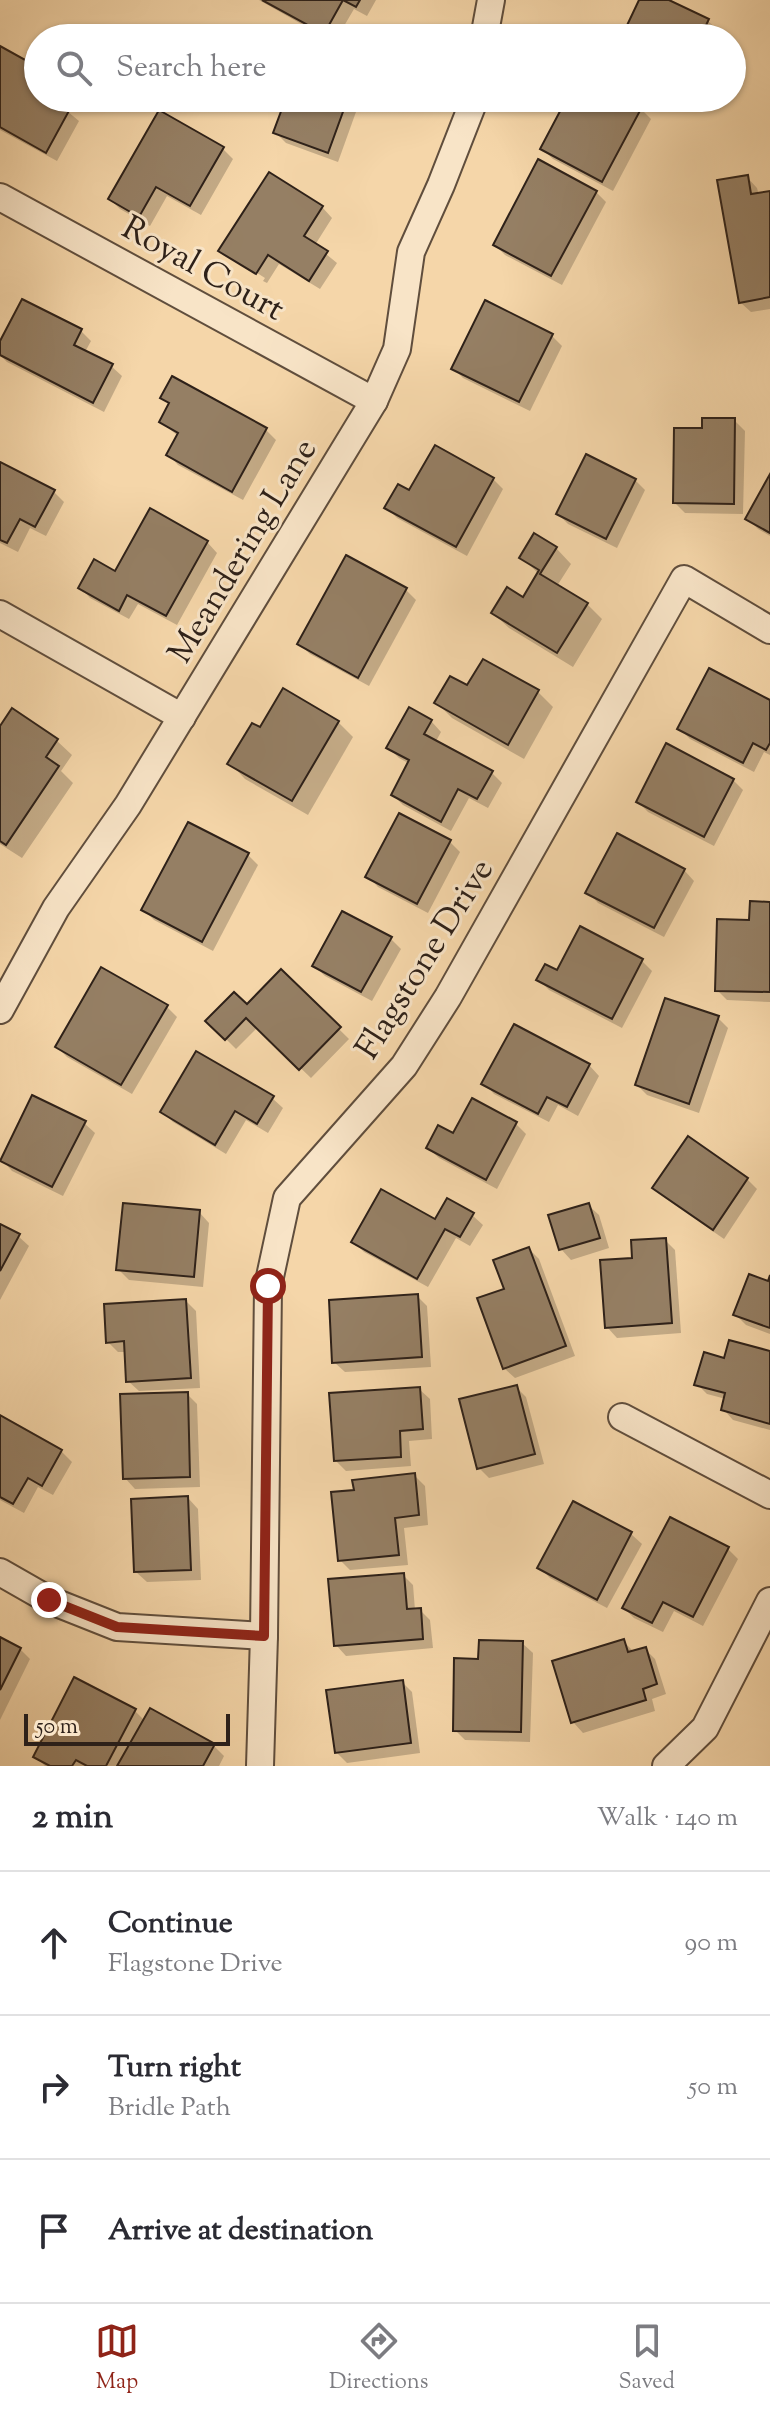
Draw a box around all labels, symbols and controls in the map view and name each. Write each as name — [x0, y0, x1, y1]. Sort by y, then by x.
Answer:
search box — [24, 24, 746, 112]
icon: search — [52, 46, 96, 90]
text: Search here — [116, 47, 266, 90]
street label: Royal Court — [112, 205, 293, 335]
street label: Meandering Lane — [157, 430, 331, 673]
street label: Flagstone Drive — [345, 850, 507, 1070]
route start — [250, 1268, 286, 1304]
route end — [31, 1582, 67, 1618]
scale bar — [24, 1710, 230, 1746]
text: 50 m — [36, 1712, 78, 1744]
text: 2 min — [32, 1794, 113, 1843]
text: Walk · 140 m — [597, 1800, 738, 1837]
text: Continue — [108, 1903, 233, 1946]
icon: ahead — [32, 1921, 76, 1965]
text: 90 m — [685, 1925, 738, 1962]
text: Flagstone Drive — [108, 1946, 283, 1983]
text: Turn right — [108, 2047, 241, 2090]
icon: right — [32, 2065, 76, 2109]
text: 50 m — [688, 2069, 738, 2106]
text: Bridle Path — [108, 2090, 231, 2127]
icon: arrive — [32, 2209, 76, 2253]
text: Arrive at destination — [108, 2210, 373, 2253]
tab: Map — [95, 2319, 139, 2399]
tab: Directions — [329, 2319, 428, 2399]
tab: Saved — [618, 2319, 675, 2399]

